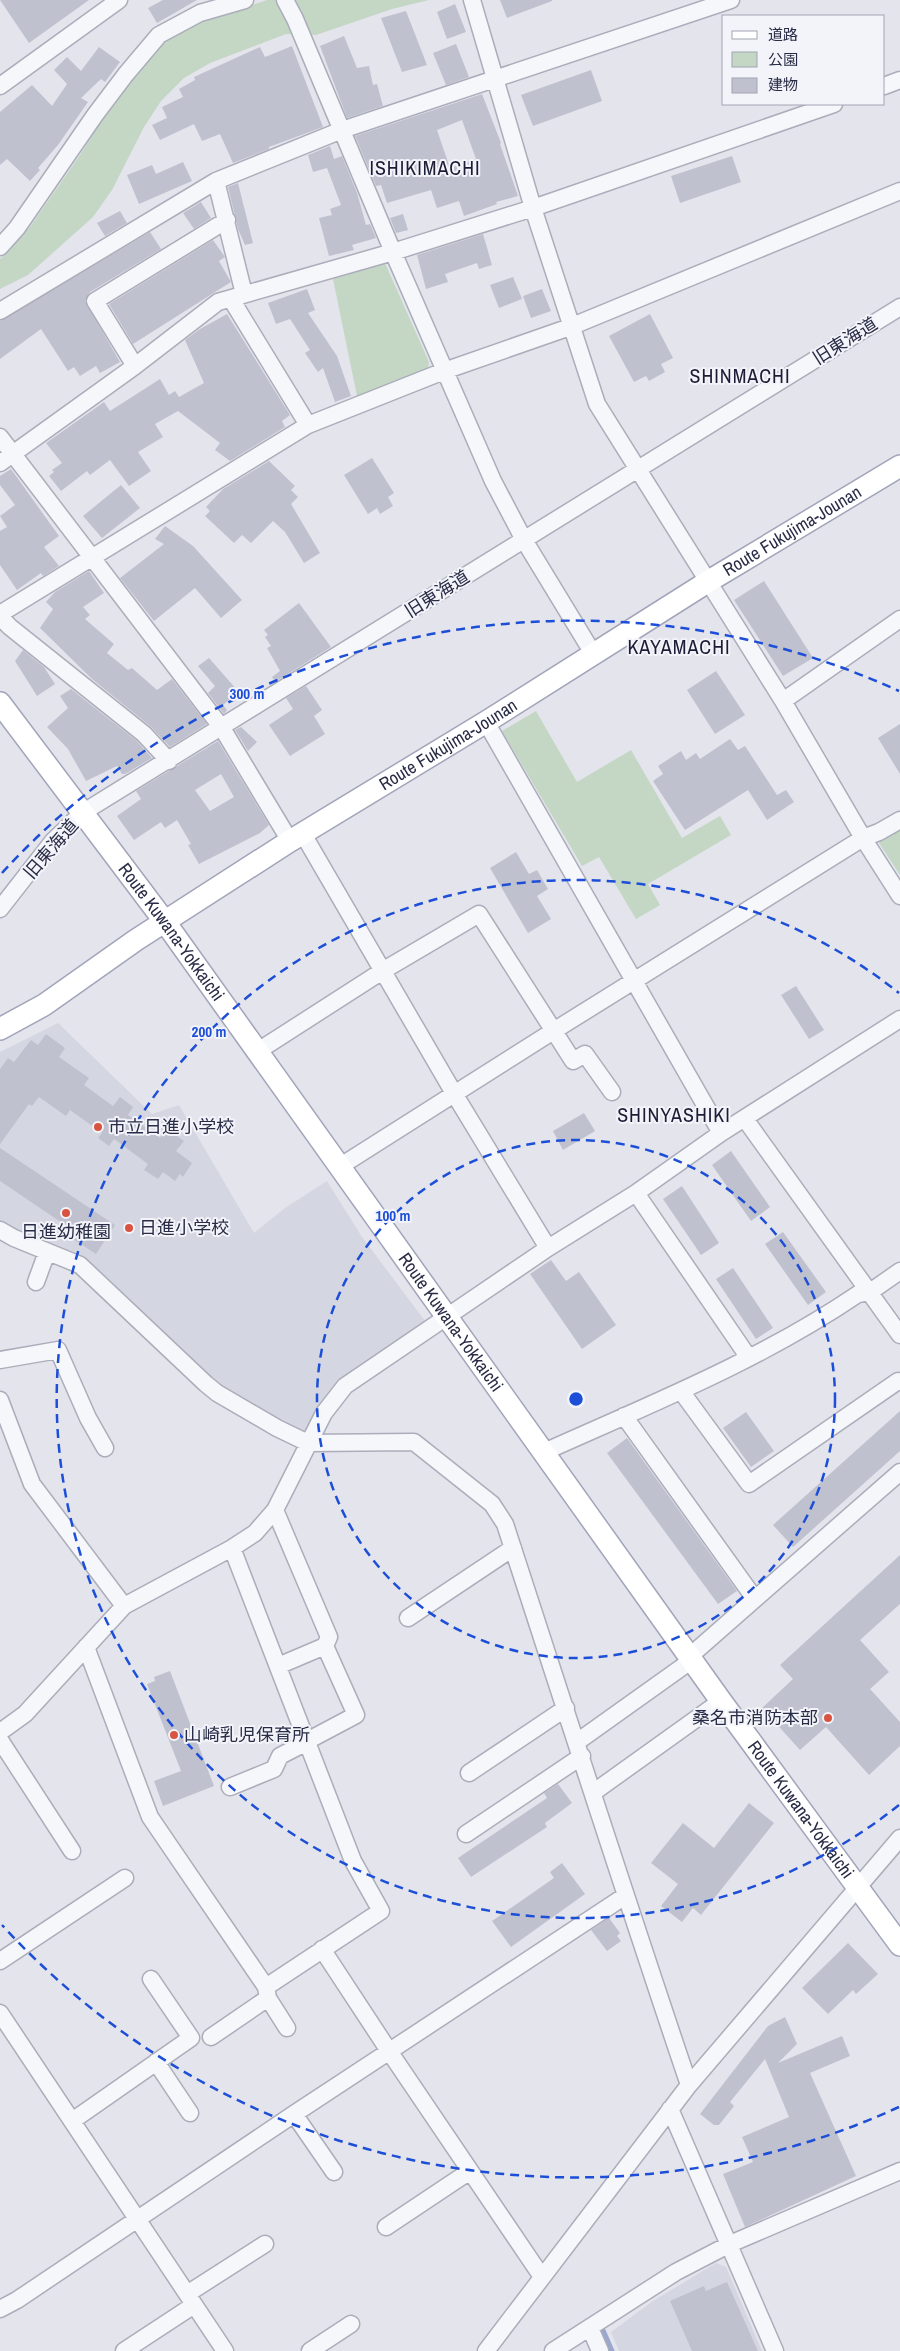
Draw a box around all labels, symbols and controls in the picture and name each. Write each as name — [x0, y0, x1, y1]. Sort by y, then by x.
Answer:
legend — [722, 15, 885, 105]
text: 道路 — [768, 24, 798, 45]
text: 公園 — [768, 49, 798, 70]
text: 建物 — [768, 74, 798, 95]
district label: ISHIKIMACHI — [369, 154, 481, 181]
street label: 旧東海道 — [808, 311, 882, 370]
district label: SHINMACHI — [689, 362, 791, 389]
street label: Route Fukujima-Jounan — [718, 479, 866, 582]
street label: 旧東海道 — [400, 564, 474, 623]
district label: KAYAMACHI — [627, 633, 731, 660]
text: 300 m — [230, 683, 264, 704]
street label: Route Fukujima-Jounan — [374, 692, 522, 796]
street label: 旧東海道 — [18, 813, 84, 884]
street label: Route Kuwana-Yokkaichi — [113, 857, 231, 1006]
text: 200 m — [192, 1021, 226, 1042]
district label: SHINYASHIKI — [617, 1101, 731, 1128]
place label: 市立日進小学校 — [108, 1114, 234, 1139]
marker: 市立日進小学校 — [92, 1121, 104, 1133]
text: 100 m — [376, 1205, 410, 1226]
marker: 日進幼稚園 — [60, 1207, 72, 1219]
place label: 日進小学校 — [139, 1215, 229, 1240]
place label: 日進幼稚園 — [21, 1219, 111, 1244]
marker: 日進小学校 — [123, 1222, 135, 1234]
street label: Route Kuwana-Yokkaichi — [393, 1247, 509, 1397]
centre of rings — [567, 1390, 585, 1408]
place label: 桑名市消防本部 — [692, 1705, 818, 1730]
marker: 桑名市消防本部 — [822, 1712, 834, 1724]
place label: 山崎乳児保育所 — [184, 1722, 310, 1747]
marker: 山崎乳児保育所 — [168, 1729, 180, 1741]
street label: Route Kuwana-Yokkaichi — [742, 1735, 860, 1883]

